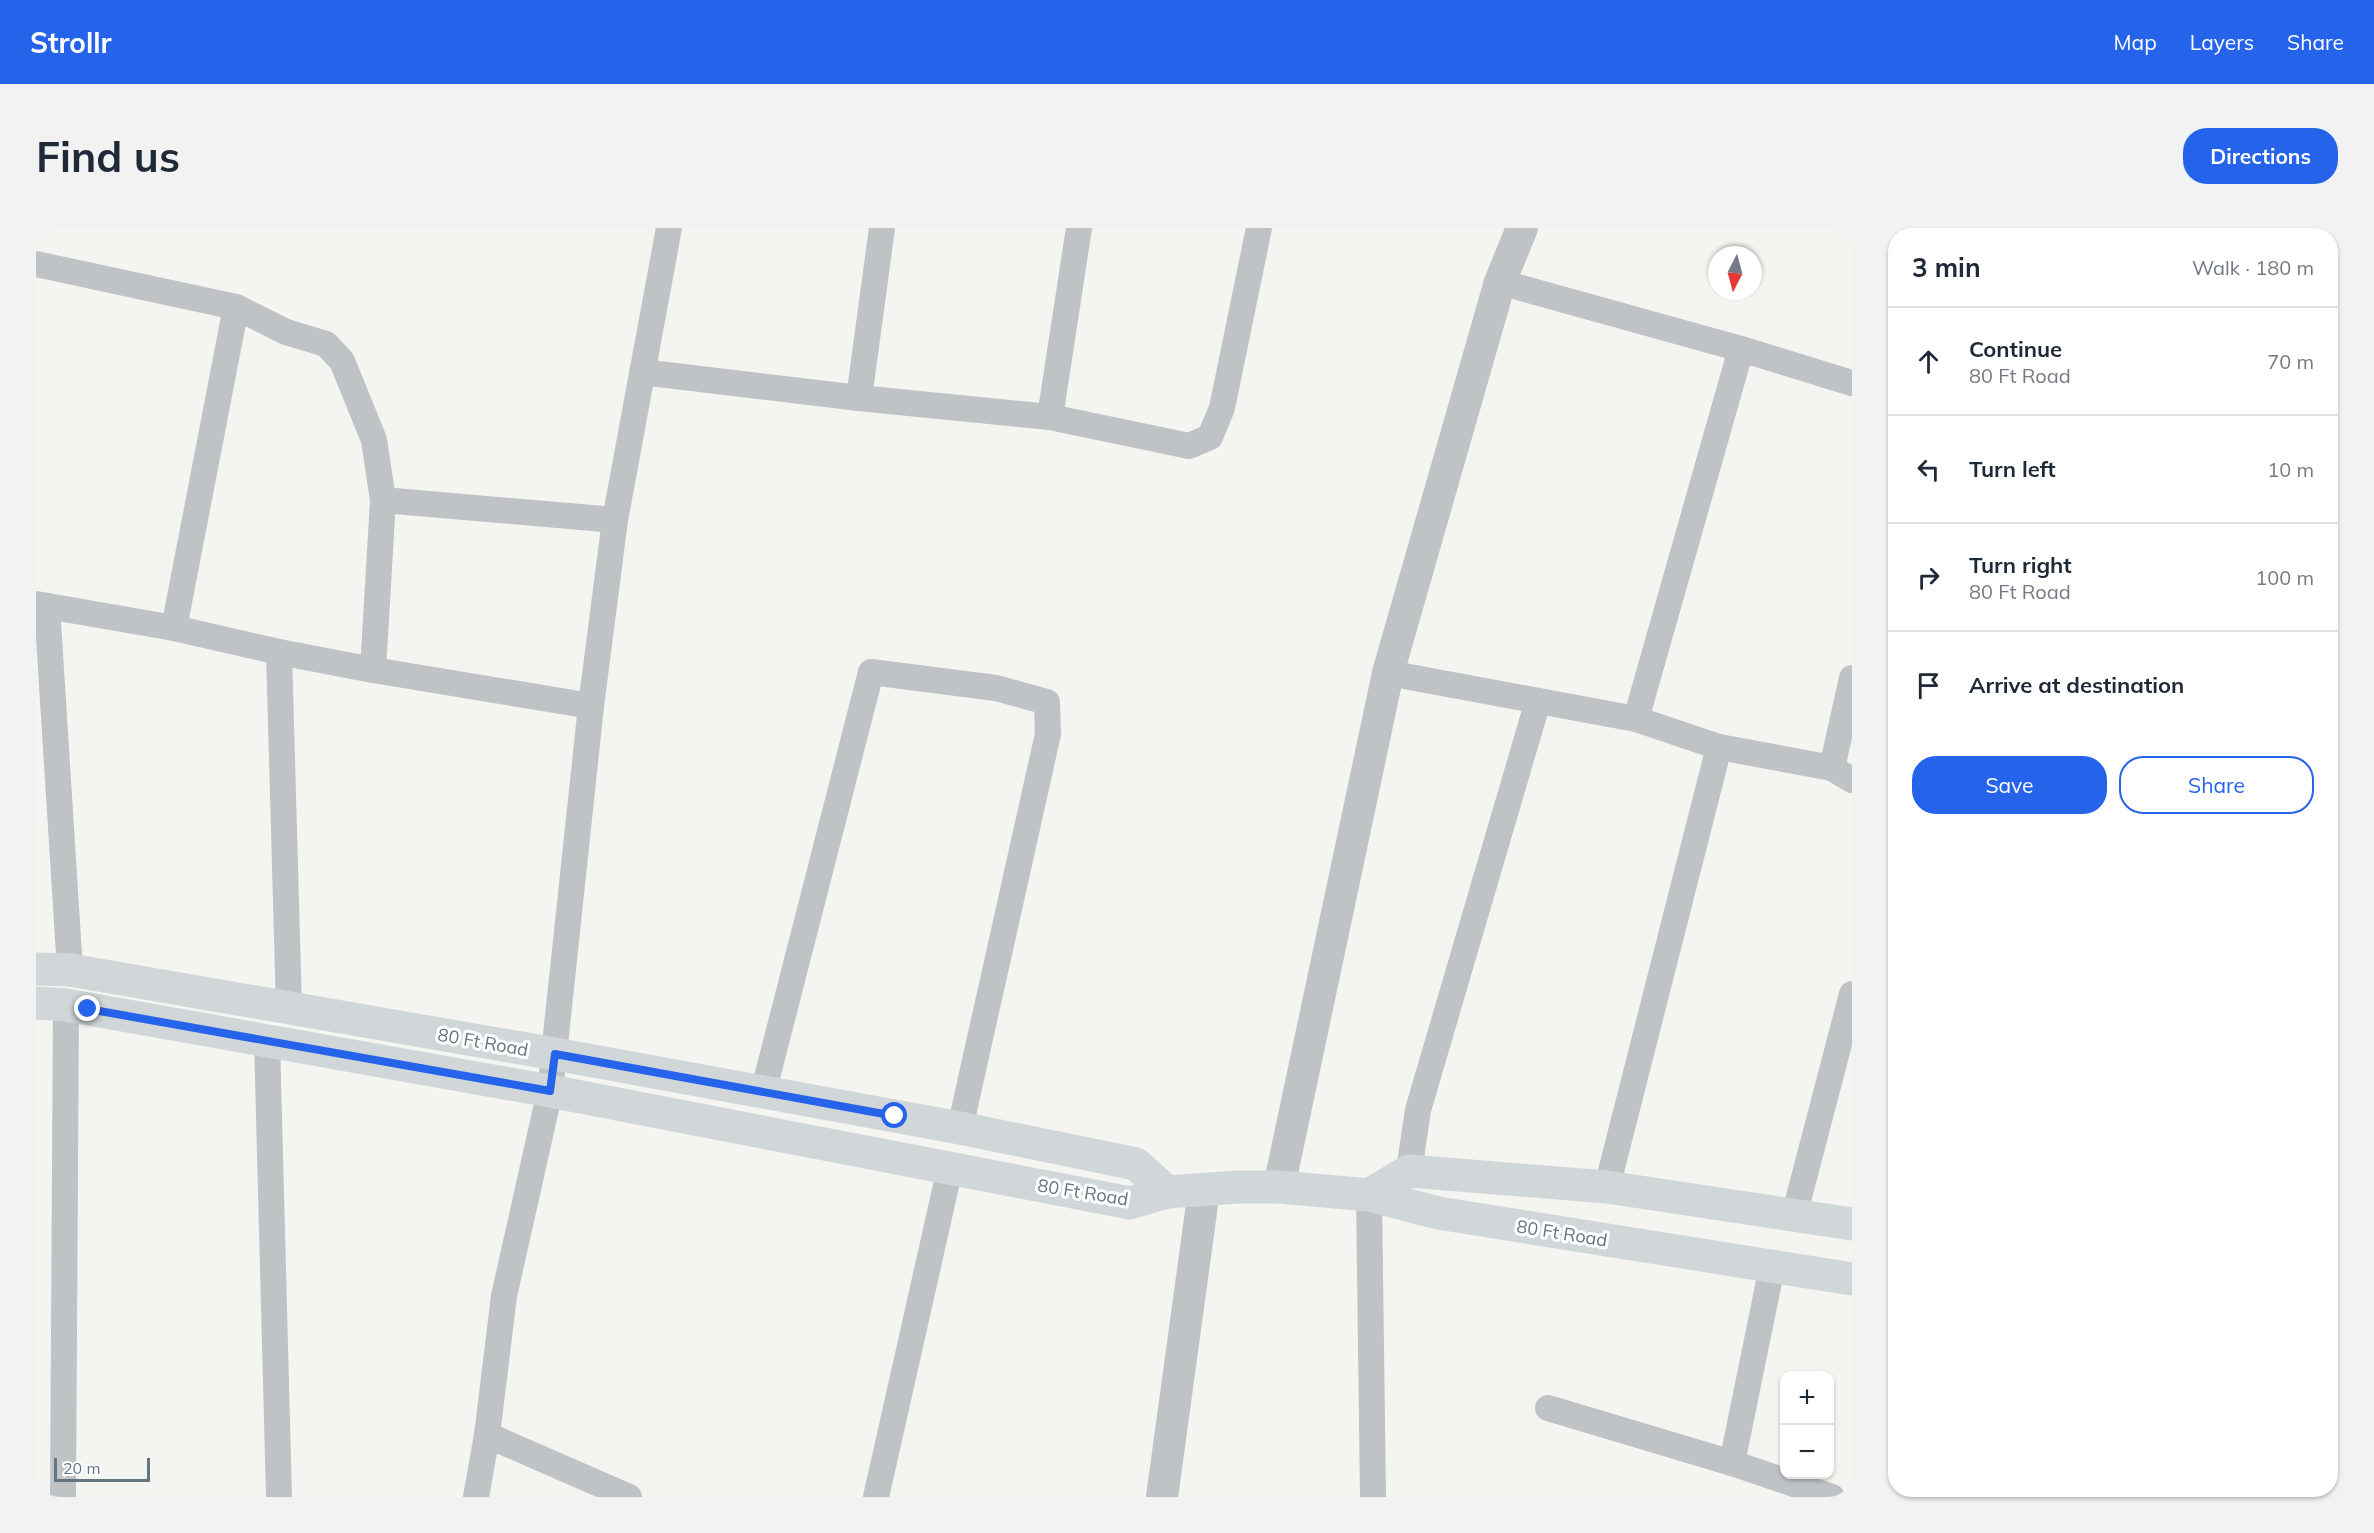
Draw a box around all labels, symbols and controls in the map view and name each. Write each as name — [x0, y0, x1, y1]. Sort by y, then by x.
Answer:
text: Strollr — [30, 25, 112, 60]
text: Map — [2114, 29, 2157, 55]
text: Layers — [2190, 29, 2254, 55]
text: Share — [2287, 29, 2344, 55]
button: Directions — [2183, 128, 2338, 184]
text: Find us — [36, 130, 180, 183]
north arrow — [1708, 246, 1762, 300]
text: 3 min — [1912, 251, 1981, 284]
text: Walk · 180 m — [2192, 255, 2314, 280]
text: Continue — [1969, 335, 2062, 363]
icon: ahead — [1912, 345, 1945, 378]
text: 70 m — [2267, 349, 2314, 374]
text: 80 Ft Road — [1969, 363, 2071, 388]
icon: left — [1912, 453, 1945, 486]
text: Turn left — [1969, 455, 2056, 483]
text: 10 m — [2267, 457, 2314, 482]
text: Turn right — [1969, 551, 2072, 579]
icon: right — [1912, 561, 1945, 594]
text: 100 m — [2255, 565, 2314, 590]
text: 80 Ft Road — [1969, 579, 2071, 604]
icon: arrive — [1912, 669, 1945, 702]
text: Arrive at destination — [1969, 671, 2184, 699]
button: Save — [1912, 756, 2107, 814]
button: Share — [2119, 756, 2314, 814]
route end — [74, 995, 100, 1021]
street label: 80 Ft Road — [436, 1023, 530, 1061]
route start — [881, 1102, 907, 1128]
street label: 80 Ft Road — [1036, 1173, 1130, 1211]
street label: 80 Ft Road — [1515, 1214, 1609, 1252]
map controls — [1780, 1371, 1834, 1479]
button: + — [1780, 1371, 1834, 1425]
button: − — [1780, 1425, 1834, 1479]
scale bar — [54, 1455, 150, 1482]
text: 20 m — [63, 1458, 100, 1478]

